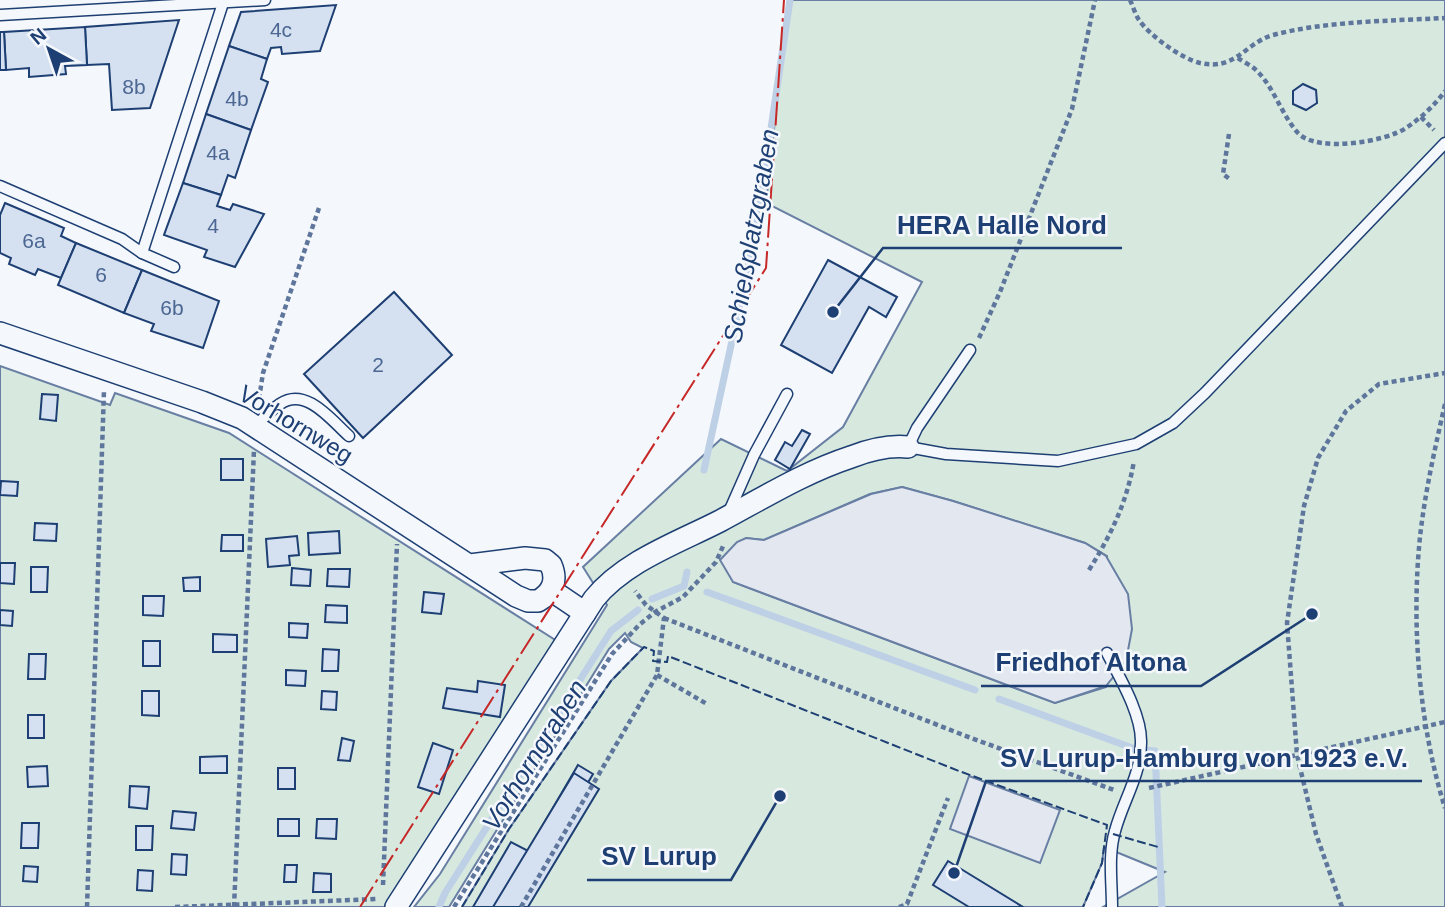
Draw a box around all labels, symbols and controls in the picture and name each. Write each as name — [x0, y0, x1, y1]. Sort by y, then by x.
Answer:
north arrow — [14, 14, 84, 84]
house number: 4c — [270, 18, 292, 41]
text: N — [26, 24, 50, 49]
house number: 8b — [122, 75, 146, 98]
house number: 4b — [225, 87, 249, 110]
water label: Schießplatzgraben — [717, 127, 785, 345]
house number: 4a — [206, 141, 230, 164]
callout: HERA Halle Nord — [883, 201, 1122, 248]
text: HERA Halle Nord — [897, 210, 1107, 240]
house number: 4 — [207, 214, 219, 237]
house number: 6a — [22, 229, 46, 252]
house number: 6 — [95, 263, 107, 286]
house number: 6b — [160, 296, 184, 319]
house number: 2 — [372, 353, 384, 376]
street label: Vorhornweg — [234, 379, 358, 469]
callout: Friedhof Altona — [981, 639, 1201, 686]
text: Friedhof Altona — [995, 647, 1187, 677]
water label: Vorhorngraben — [476, 674, 592, 836]
callout: SV Lurup-Hamburg von 1923 e.V. — [986, 734, 1422, 781]
text: SV Lurup-Hamburg von 1923 e.V. — [1000, 743, 1408, 773]
callout: SV Lurup — [587, 833, 731, 880]
text: SV Lurup — [601, 841, 717, 871]

